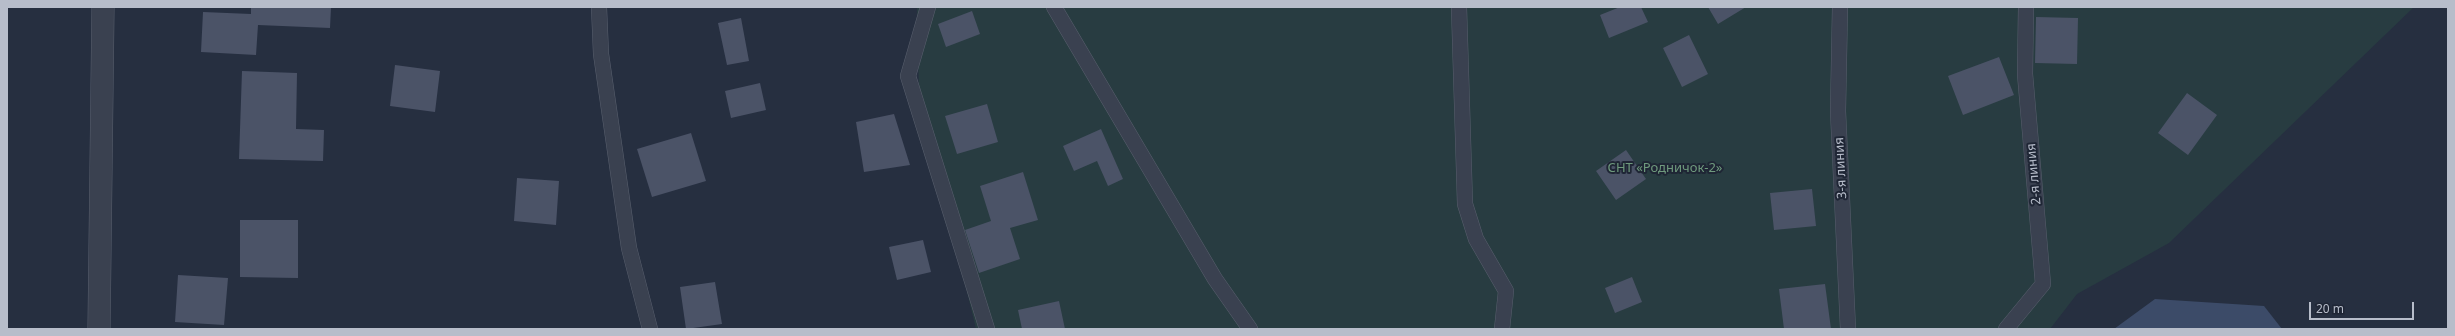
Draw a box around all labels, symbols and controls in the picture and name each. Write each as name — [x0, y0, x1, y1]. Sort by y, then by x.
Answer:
street label: 3-я линия — [1832, 137, 1850, 199]
street label: 2-я линия — [2024, 143, 2044, 205]
park label: СНТ «Родничок-2» — [1608, 160, 1722, 176]
scale bar — [2311, 294, 2416, 320]
text: 20 m — [2316, 300, 2344, 317]

